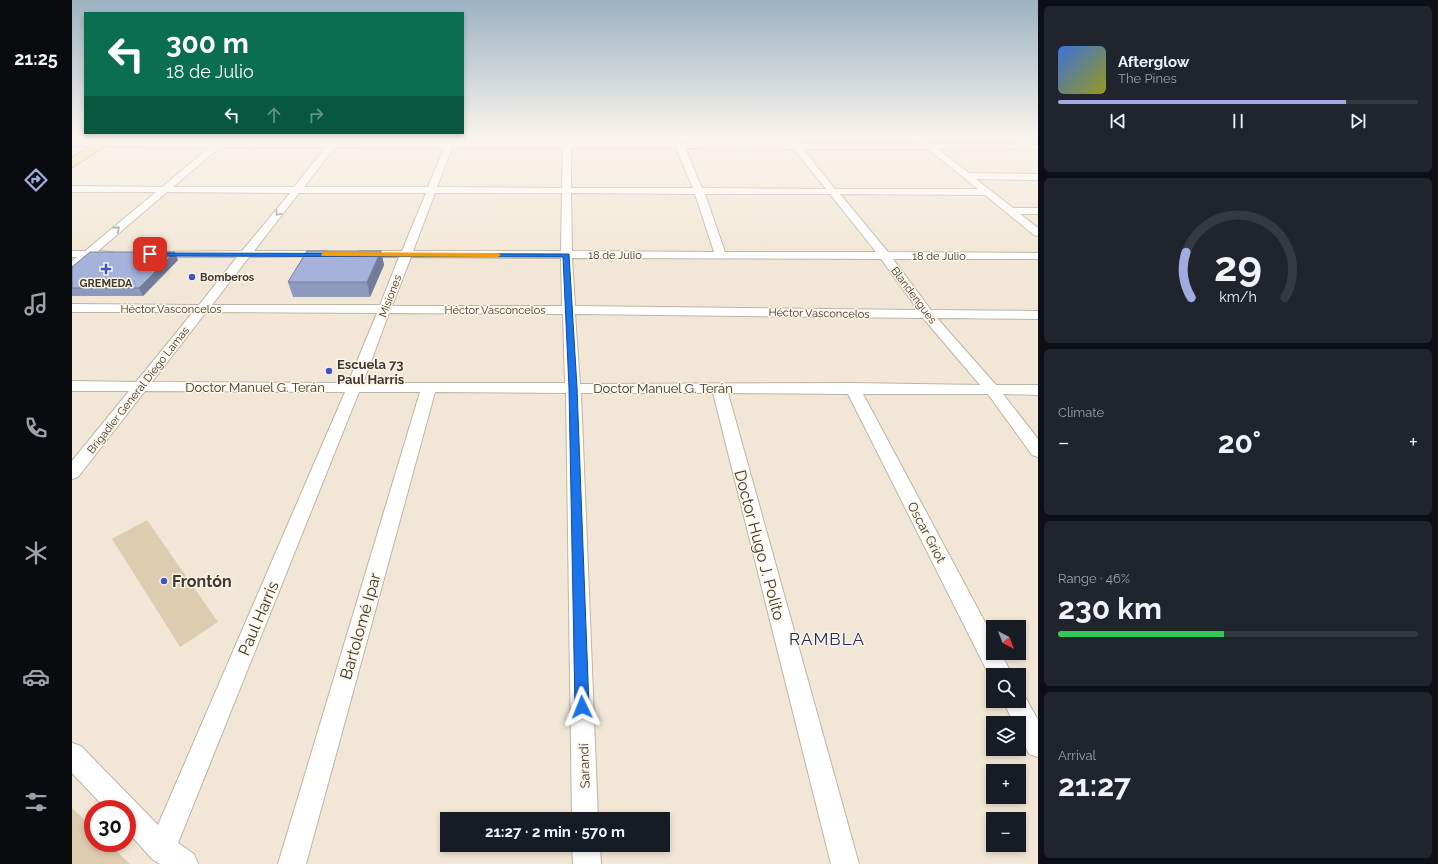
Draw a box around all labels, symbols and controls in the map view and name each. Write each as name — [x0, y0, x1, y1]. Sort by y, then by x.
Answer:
text: 300 m — [166, 27, 249, 60]
icon: left — [100, 28, 152, 80]
text: 21:25 — [14, 48, 58, 69]
text: Afterglow — [1118, 53, 1189, 71]
text: 18 de Julio — [166, 61, 254, 82]
text: The Pines — [1118, 71, 1177, 86]
icon: left — [221, 104, 243, 126]
icon: ahead — [263, 104, 285, 126]
icon: right — [305, 104, 327, 126]
icon: previous — [1107, 110, 1129, 132]
icon: pause — [1227, 110, 1249, 132]
icon: next — [1347, 110, 1369, 132]
icon: directions — [22, 166, 50, 194]
one-way arrow — [276, 208, 283, 215]
one-way arrow — [112, 226, 120, 233]
pin — [133, 237, 167, 271]
text: 29 — [1214, 242, 1262, 291]
icon: arrive — [139, 243, 161, 265]
street label: 18 de Julio — [588, 249, 642, 262]
street label: 18 de Julio — [912, 250, 966, 263]
marker: GREMEDA — [100, 263, 112, 275]
street label: Blandengues — [888, 264, 939, 326]
place label: Bomberos — [200, 271, 255, 284]
marker: Bomberos — [187, 272, 197, 282]
street label: Misiones — [376, 273, 405, 319]
place label: GREMEDA — [80, 277, 133, 290]
text: km/h — [1219, 289, 1257, 305]
icon: music — [22, 290, 50, 318]
street label: Héctor Vasconcelos — [120, 303, 222, 316]
street label: Héctor Vasconcelos — [444, 304, 546, 317]
street label: Héctor Vasconcelos — [768, 306, 870, 321]
street label: Brigadier General Diego Lamas — [85, 324, 192, 456]
place label: Escuela 73 Paul Harris — [337, 357, 405, 387]
marker: Escuela 73 Paul Harris — [324, 366, 334, 376]
street label: Doctor Manuel G. Terán — [185, 380, 325, 395]
street label: Doctor Manuel G. Terán — [593, 381, 733, 396]
text: Climate — [1058, 405, 1104, 420]
icon: phone — [22, 414, 50, 442]
text: 20° — [1218, 425, 1261, 460]
text: − — [1058, 429, 1070, 455]
text: + — [1409, 429, 1418, 455]
street label: Doctor Hugo J. Polito — [730, 468, 789, 622]
street label: Oscar Griot — [904, 499, 949, 566]
icon: climate — [22, 539, 50, 567]
street label: Bartolomé Ipar — [336, 570, 385, 682]
text: Range · 46% — [1058, 571, 1130, 586]
place label: Frontón — [172, 572, 232, 591]
marker: Frontón — [159, 576, 169, 586]
street label: Paul Harris — [234, 578, 283, 658]
text: 230 km — [1058, 591, 1162, 626]
north arrow — [986, 620, 1026, 660]
map controls — [986, 620, 1026, 852]
district label: RAMBLA — [789, 629, 865, 649]
icon: car — [22, 663, 50, 691]
button: search — [986, 668, 1026, 708]
position arrow — [561, 686, 603, 728]
button: layers — [986, 716, 1026, 756]
street label: Sarandí — [576, 743, 593, 789]
text: Arrival — [1058, 748, 1096, 763]
button: + — [986, 764, 1026, 804]
text: 21:27 — [1058, 768, 1131, 803]
icon: filters — [22, 788, 50, 816]
speed limit sign: 30 — [84, 800, 136, 852]
button: − — [986, 812, 1026, 852]
text: 21:27 · 2 min · 570 m — [485, 823, 625, 841]

